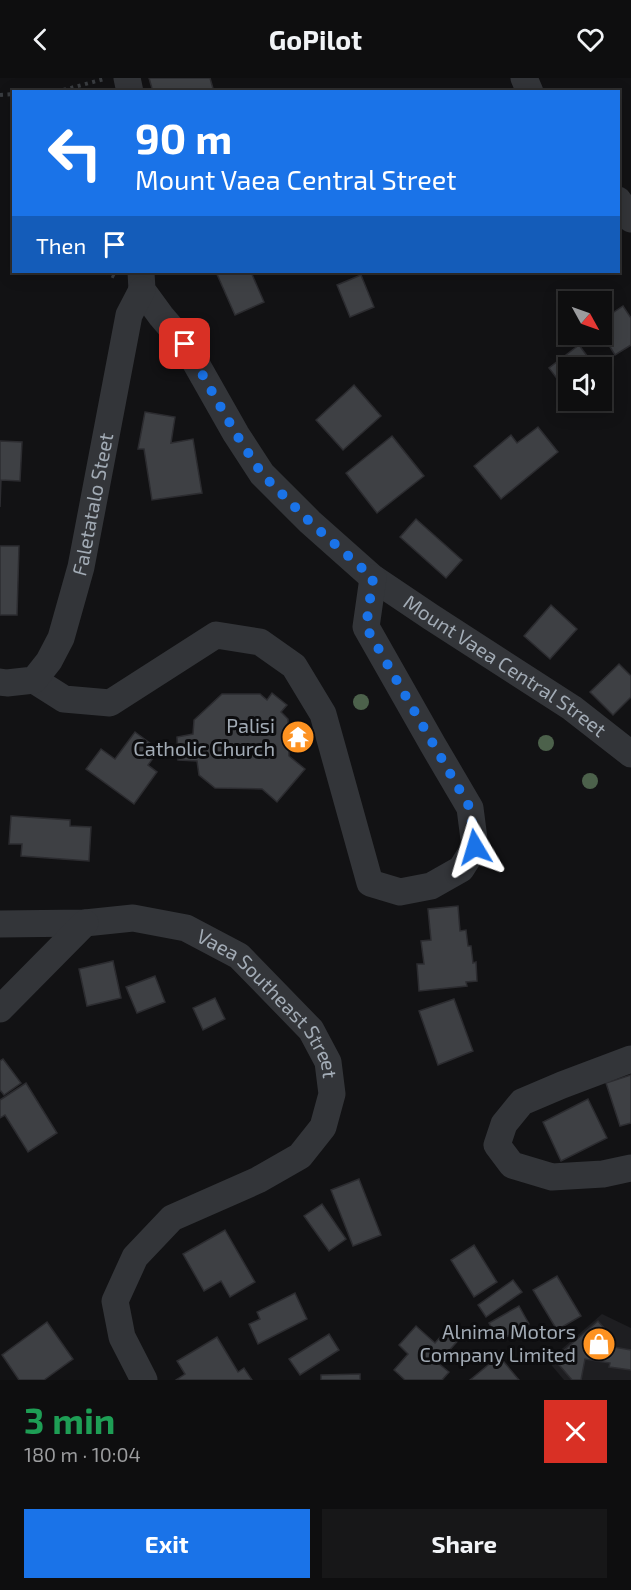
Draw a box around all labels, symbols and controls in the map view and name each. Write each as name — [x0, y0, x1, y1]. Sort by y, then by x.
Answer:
icon: back — [24, 23, 57, 56]
text: GoPilot — [269, 23, 362, 55]
icon: heart — [574, 23, 607, 56]
text: 90 m — [135, 112, 232, 162]
icon: left — [36, 114, 114, 192]
text: Mount Vaea Central Street — [135, 163, 457, 195]
icon: arrive — [98, 228, 131, 261]
text: Then — [36, 232, 86, 258]
north arrow — [558, 291, 612, 345]
map controls — [558, 291, 612, 411]
pin — [159, 318, 210, 369]
icon: arrive — [168, 327, 201, 360]
button: sound — [558, 357, 612, 411]
street label: Faletatalo Steet — [66, 430, 117, 578]
street label: Mount Vaea Central Street — [400, 589, 612, 742]
place label: Palisi Catholic Church — [133, 713, 275, 760]
temple icon: Palisi Catholic Church — [280, 719, 316, 755]
position arrow — [443, 815, 507, 879]
street label: Vaea Southeast Street — [193, 923, 343, 1080]
place label: Alnima Motors Company Limited — [419, 1319, 576, 1366]
shop icon: Alnima Motors Company Limited — [581, 1326, 617, 1362]
text: 3 min — [24, 1398, 115, 1441]
button: close — [544, 1400, 607, 1463]
text: 180 m · 10:04 — [24, 1442, 141, 1466]
button: Exit — [24, 1509, 310, 1578]
button: Share — [322, 1509, 607, 1578]

